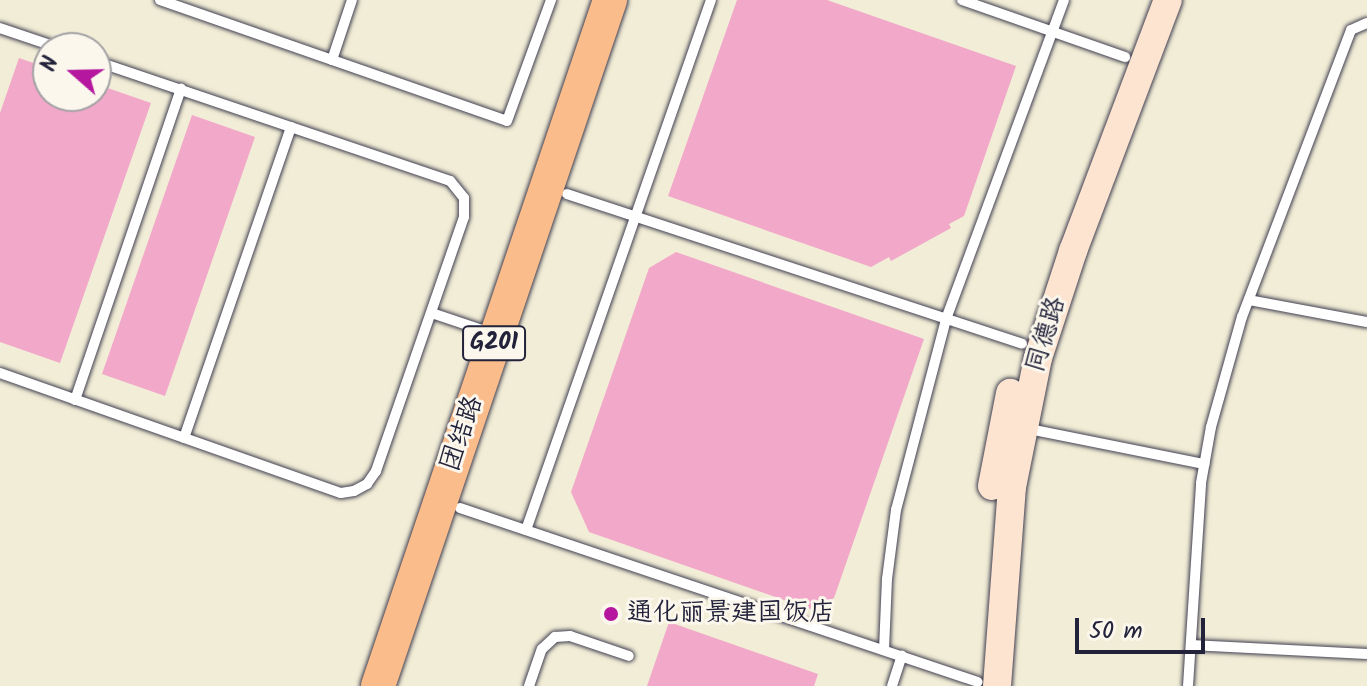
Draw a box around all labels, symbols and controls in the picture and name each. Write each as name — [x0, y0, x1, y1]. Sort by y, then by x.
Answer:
north arrow — [32, 32, 112, 112]
text: N — [32, 52, 70, 77]
street label: 同德路 — [1021, 293, 1073, 377]
road number: G201 — [462, 323, 526, 363]
street label: 团结路 — [436, 392, 490, 476]
place label: 通化丽景建国饭店 — [627, 598, 835, 630]
scale bar — [1079, 602, 1209, 652]
marker: 通化丽景建国饭店 — [602, 605, 620, 623]
text: 50 m — [1089, 612, 1143, 651]

